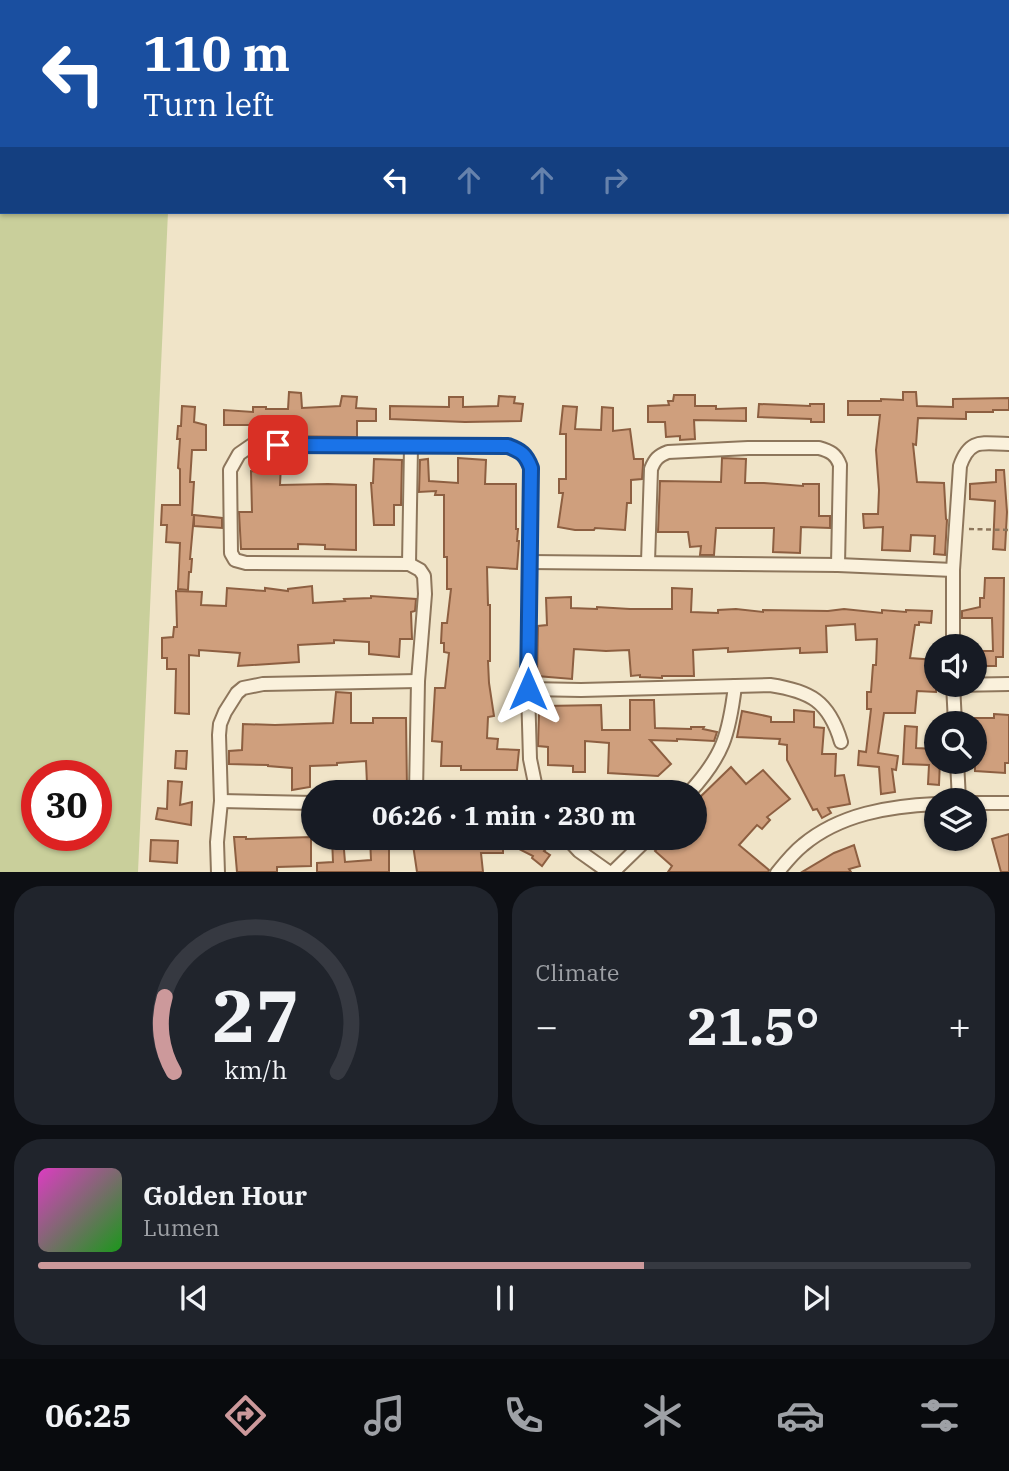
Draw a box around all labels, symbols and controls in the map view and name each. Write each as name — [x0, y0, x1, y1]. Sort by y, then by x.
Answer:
text: 110 m — [143, 21, 290, 84]
icon: left — [28, 28, 119, 119]
text: Turn left — [143, 83, 274, 125]
icon: left — [377, 161, 415, 199]
icon: ahead — [450, 161, 488, 199]
icon: ahead — [523, 161, 561, 199]
icon: right — [596, 161, 634, 199]
pin — [248, 415, 308, 475]
icon: arrive — [259, 426, 297, 464]
map controls — [924, 634, 987, 851]
button: sound — [924, 634, 987, 697]
position arrow — [491, 652, 565, 726]
button: search — [924, 711, 987, 774]
speed limit sign: 30 — [21, 760, 112, 851]
button: layers — [924, 788, 987, 851]
text: 06:26 · 1 min · 230 m — [372, 798, 636, 832]
text: Climate — [536, 957, 619, 987]
text: 27 — [212, 967, 299, 1062]
text: 21.5° — [687, 992, 820, 1059]
text: − — [536, 1001, 558, 1050]
text: + — [948, 1001, 971, 1050]
text: km/h — [224, 1052, 287, 1085]
text: Golden Hour — [143, 1178, 307, 1212]
text: Lumen — [143, 1212, 220, 1242]
icon: previous — [175, 1279, 213, 1317]
icon: pause — [486, 1279, 524, 1317]
icon: next — [797, 1279, 835, 1317]
icon: directions — [221, 1391, 270, 1440]
icon: music — [360, 1391, 409, 1440]
icon: phone — [499, 1391, 548, 1440]
icon: climate — [638, 1391, 687, 1440]
icon: car — [776, 1391, 825, 1440]
icon: filters — [915, 1391, 964, 1440]
text: 06:25 — [45, 1394, 131, 1436]

